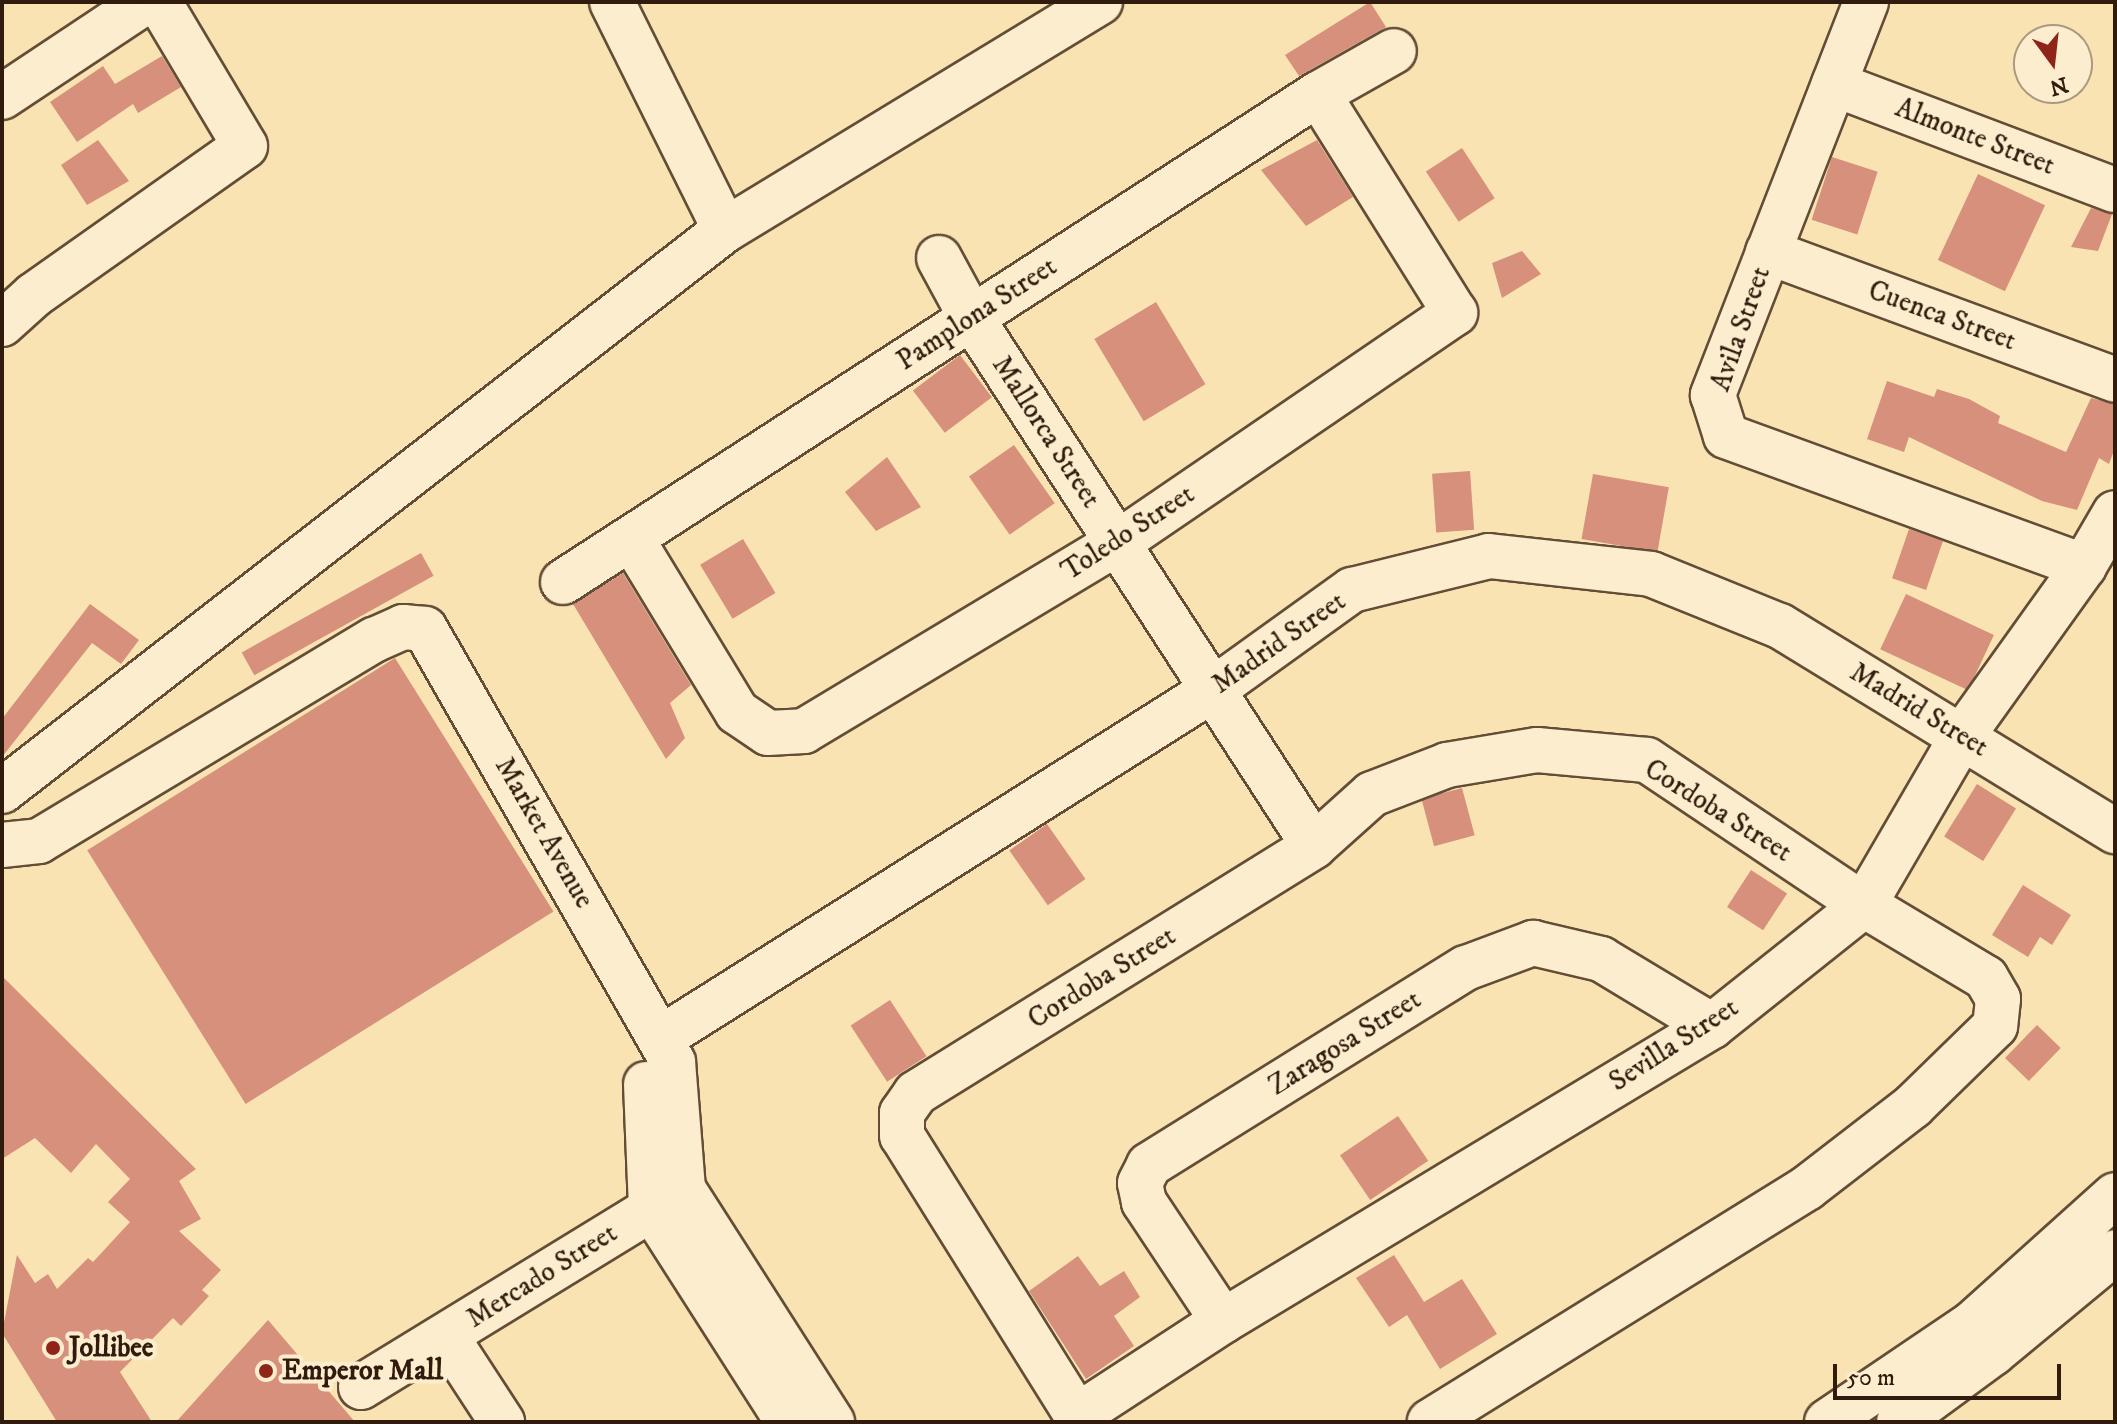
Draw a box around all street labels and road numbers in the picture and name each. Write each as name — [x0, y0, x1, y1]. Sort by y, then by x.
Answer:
street label: Almonte Street — [1891, 91, 2059, 183]
street label: Pamplona Street — [891, 250, 1063, 378]
street label: Avila Street — [1704, 262, 1778, 396]
street label: Cuenca Street — [1864, 274, 2020, 358]
street label: Mallorca Street — [984, 350, 1108, 514]
street label: Toledo Street — [1055, 478, 1201, 588]
street label: Madrid Street — [1206, 585, 1352, 701]
street label: Madrid Street — [1844, 656, 1994, 764]
street label: Market Avenue — [487, 752, 601, 914]
street label: Cordoba Street — [1638, 752, 1798, 870]
street label: Cordoba Street — [1022, 919, 1182, 1037]
street label: Zaragosa Street — [1263, 983, 1427, 1103]
street label: Sevilla Street — [1603, 991, 1745, 1099]
street label: Mercado Street — [461, 1216, 623, 1336]

